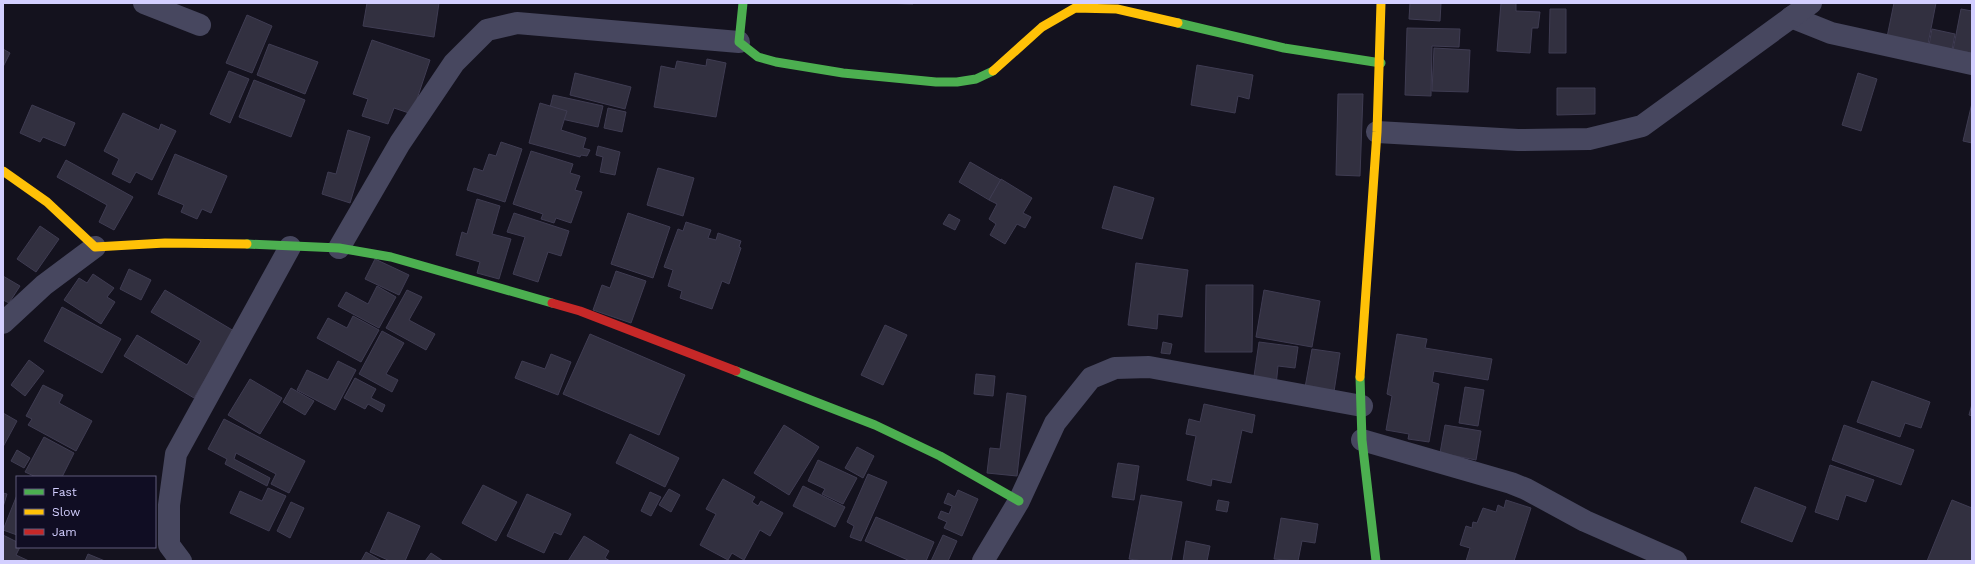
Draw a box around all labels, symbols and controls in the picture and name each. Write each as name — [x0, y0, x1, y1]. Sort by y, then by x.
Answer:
legend — [16, 476, 156, 548]
text: Fast — [52, 485, 77, 499]
text: Slow — [52, 505, 80, 519]
text: Jam — [52, 525, 77, 539]

